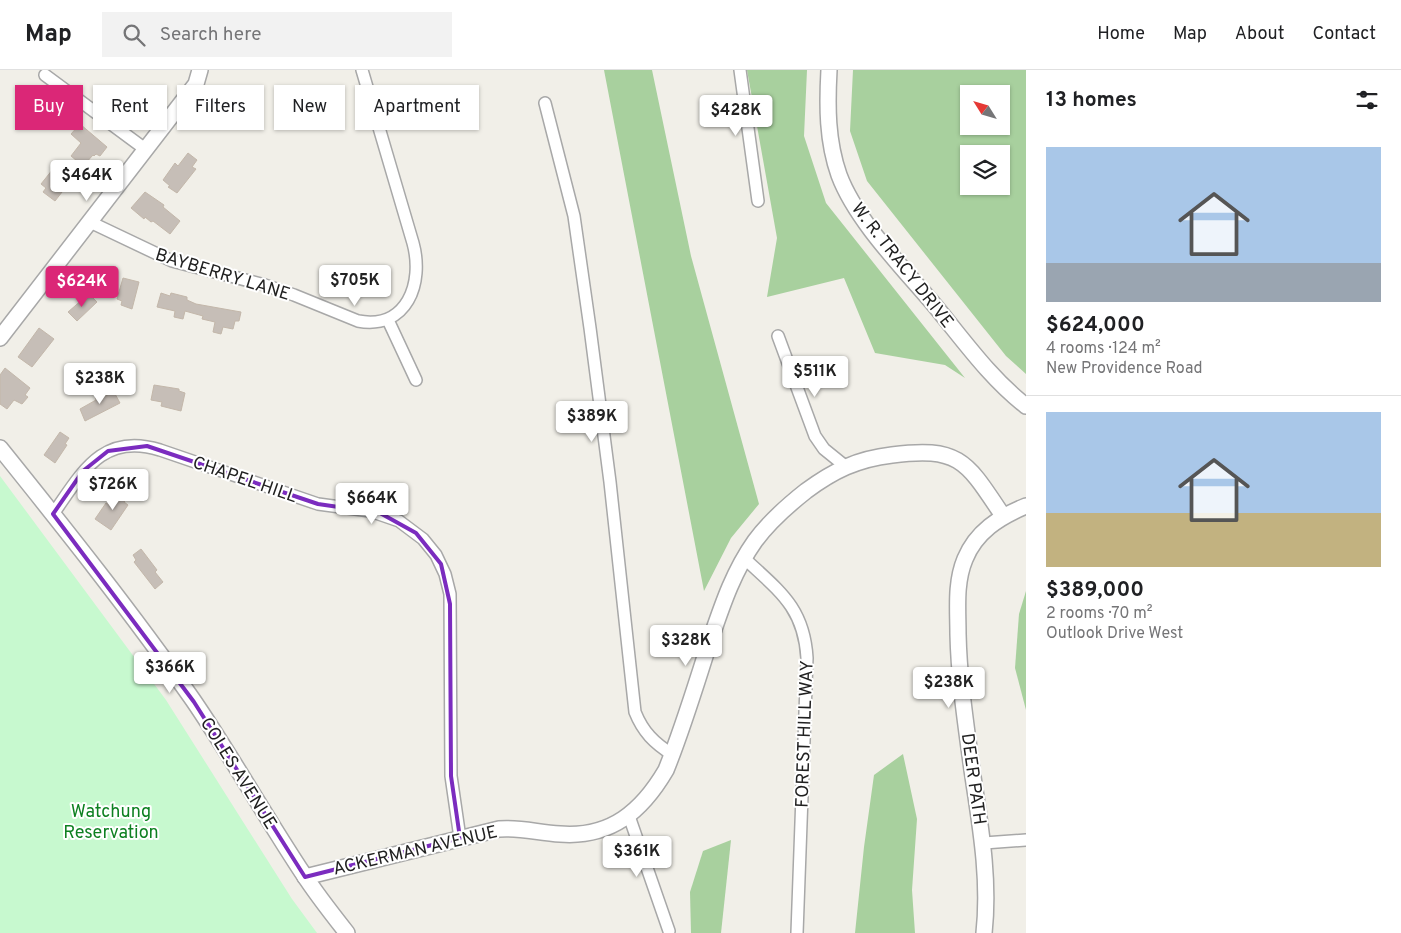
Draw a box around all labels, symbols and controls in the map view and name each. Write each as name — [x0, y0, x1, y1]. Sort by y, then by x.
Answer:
search box — [102, 12, 452, 57]
text: Map — [25, 20, 72, 50]
icon: search — [120, 21, 148, 49]
text: Search here — [160, 23, 261, 47]
text: Home — [1097, 23, 1145, 46]
text: Map — [1173, 23, 1207, 46]
text: About — [1235, 23, 1284, 46]
text: Contact — [1312, 23, 1376, 46]
chip: Buy — [15, 85, 83, 130]
chip: Rent — [93, 85, 167, 130]
chip: Filters — [177, 85, 264, 130]
chip: New — [274, 85, 345, 130]
chip: Apartment — [355, 85, 479, 130]
north arrow — [960, 85, 1010, 135]
map controls — [960, 85, 1010, 195]
icon: filters — [1353, 86, 1381, 114]
text: 13 homes — [1046, 87, 1137, 114]
pin: $428K — [701, 94, 771, 137]
text: $428K — [710, 101, 762, 121]
button: layers — [960, 145, 1010, 195]
pin: $464K — [52, 160, 122, 202]
text: $464K — [61, 166, 113, 186]
icon: home — [1169, 179, 1259, 269]
street label: W. R. TRACY DRIVE — [846, 198, 958, 333]
street label: BAYBERRY LANE — [152, 244, 293, 307]
pin: $705K — [320, 264, 390, 307]
pin: $624K — [47, 266, 117, 308]
text: $705K — [330, 271, 380, 291]
text: $624K — [57, 272, 107, 292]
text: $624,000 — [1046, 312, 1145, 339]
text: 4 rooms · 124 m² — [1046, 339, 1161, 359]
pin: $511K — [780, 356, 850, 398]
text: New Providence Road — [1046, 359, 1203, 379]
pin: $238K — [65, 362, 135, 405]
text: $511K — [793, 362, 837, 382]
text: $238K — [75, 369, 125, 389]
pin: $389K — [557, 400, 627, 443]
text: $389K — [567, 407, 617, 427]
icon: home — [1169, 445, 1259, 535]
street label: CHAPEL HILL — [189, 452, 300, 509]
pin: $726K — [78, 468, 148, 511]
text: $726K — [89, 475, 137, 495]
pin: $664K — [337, 482, 407, 525]
text: $664K — [347, 489, 397, 509]
text: $389,000 — [1046, 577, 1144, 604]
text: 2 rooms · 70 m² — [1046, 604, 1153, 624]
pin: $328K — [651, 624, 721, 667]
text: Outlook Drive West — [1046, 624, 1183, 644]
text: $328K — [661, 631, 711, 651]
pin: $366K — [135, 652, 205, 694]
text: $366K — [145, 658, 195, 678]
street label: FOREST HILL WAY — [791, 660, 820, 808]
pin: $238K — [914, 666, 984, 709]
text: $238K — [924, 673, 974, 693]
street label: COLES AVENUE — [194, 713, 281, 834]
street label: DEER PATH — [955, 732, 990, 827]
park label: Watchung Reservation — [63, 801, 159, 845]
street label: ACKERMAN AVENUE — [331, 821, 500, 882]
pin: $361K — [602, 836, 672, 878]
text: $361K — [614, 842, 660, 862]

